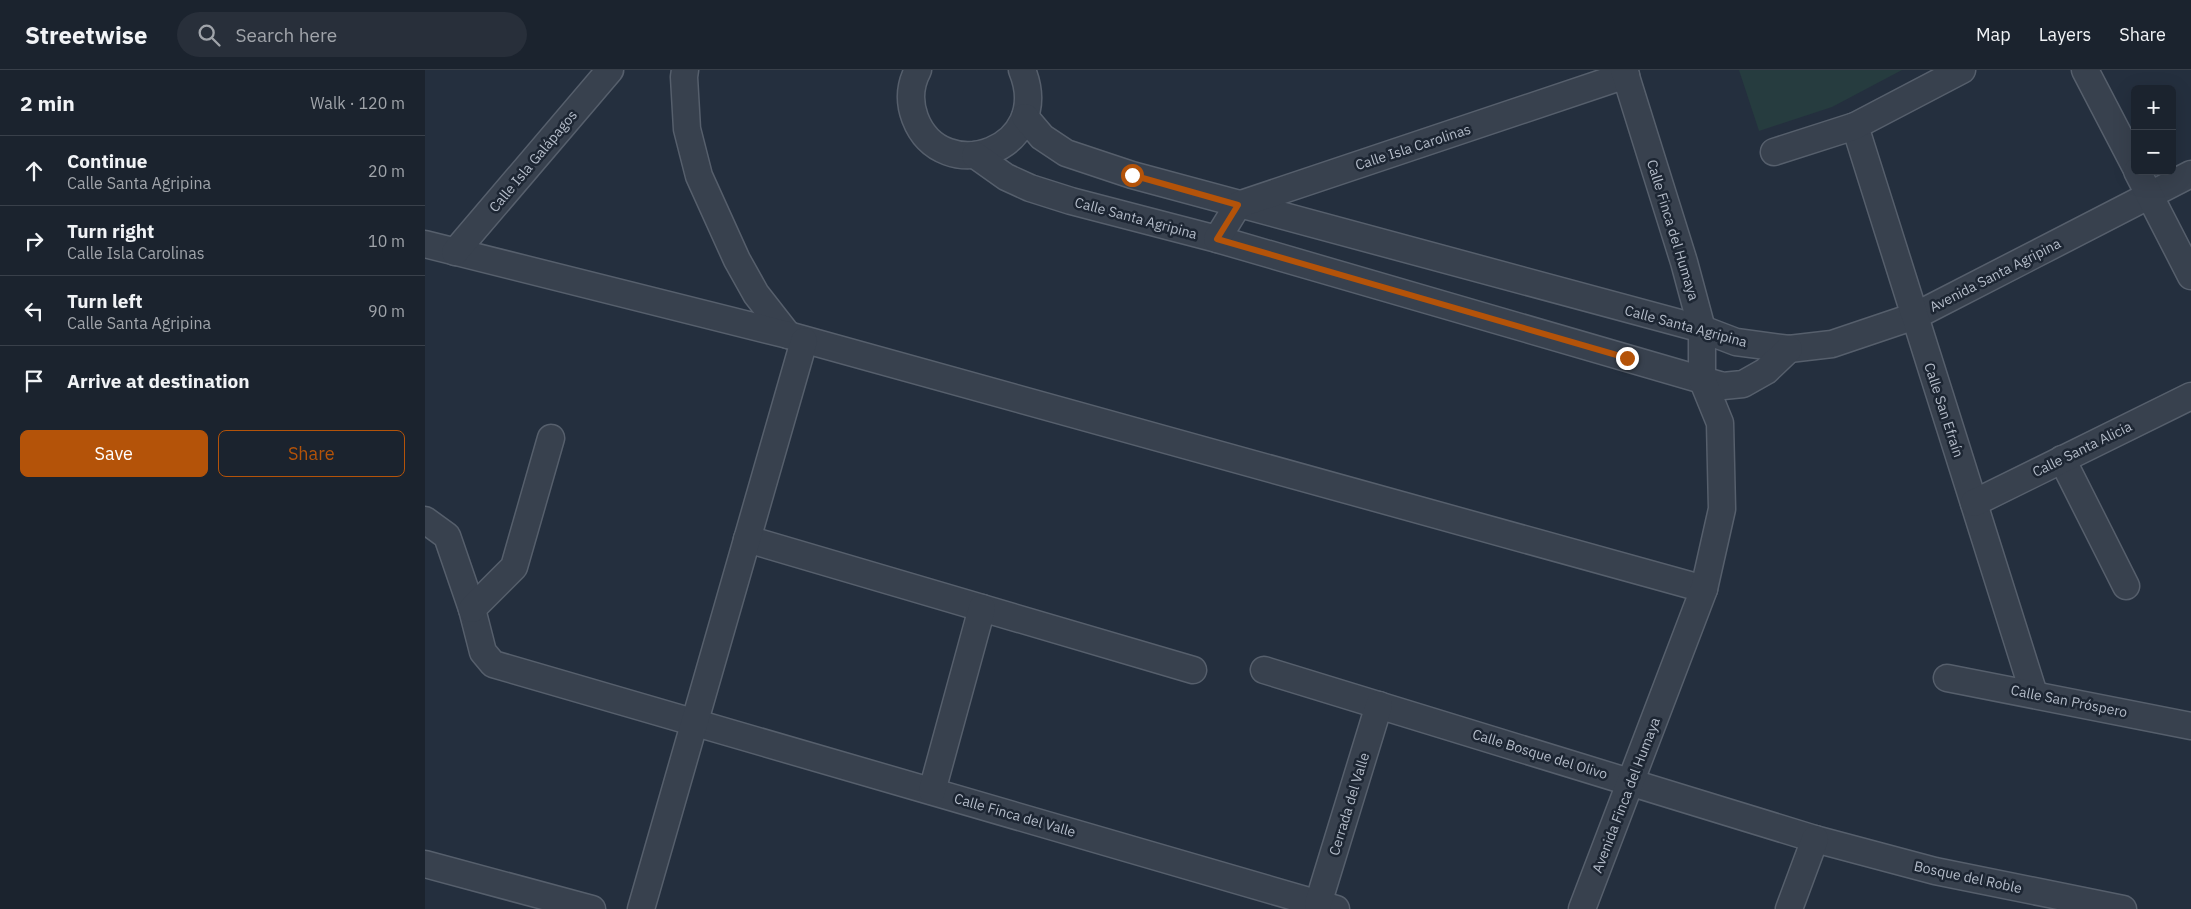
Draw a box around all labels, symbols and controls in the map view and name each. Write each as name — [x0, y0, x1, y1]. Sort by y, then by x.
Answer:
search box — [177, 12, 527, 57]
text: Streetwise — [25, 19, 147, 51]
icon: search — [195, 21, 223, 49]
text: Search here — [235, 23, 337, 47]
text: Map — [1976, 23, 2011, 46]
text: Layers — [2039, 23, 2091, 46]
text: Share — [2119, 23, 2166, 46]
map controls — [2131, 85, 2176, 175]
button: + — [2131, 85, 2176, 130]
text: 2 min — [20, 89, 75, 117]
text: Walk · 120 m — [310, 93, 405, 113]
street label: Calle Isla Galápagos — [485, 106, 581, 216]
street label: Calle Isla Carolinas — [1353, 120, 1473, 174]
button: − — [2131, 130, 2176, 175]
text: Continue — [67, 149, 147, 173]
icon: ahead — [20, 157, 48, 185]
street label: Calle Finca del Humaya — [1643, 157, 1703, 303]
text: 20 m — [368, 161, 405, 181]
route start — [1121, 164, 1144, 187]
text: Calle Santa Agripina — [67, 173, 211, 193]
street label: Calle Santa Agripina — [1073, 193, 1200, 243]
text: Turn right — [67, 219, 154, 243]
icon: right — [20, 227, 48, 255]
text: 10 m — [368, 231, 405, 251]
street label: Avenida Santa Agripina — [1926, 234, 2064, 316]
text: Calle Isla Carolinas — [67, 243, 205, 263]
text: Turn left — [67, 289, 143, 313]
icon: left — [20, 297, 48, 325]
text: 90 m — [368, 301, 405, 321]
street label: Calle Santa Agripina — [1623, 301, 1750, 351]
text: Calle Santa Agripina — [67, 313, 211, 333]
route end — [1616, 347, 1639, 370]
street label: Calle San Efraín — [1920, 360, 1968, 460]
icon: arrive — [20, 367, 48, 395]
text: Arrive at destination — [67, 369, 250, 393]
street label: Calle Santa Alicia — [2029, 417, 2135, 481]
button: Save — [20, 430, 208, 477]
button: Share — [218, 430, 405, 477]
street label: Calle San Próspero — [2009, 681, 2129, 721]
street label: Avenida Finca del Humaya — [1588, 714, 1664, 875]
street label: Calle Bosque del Olivo — [1470, 725, 1610, 783]
street label: Cerrada del Valle — [1325, 750, 1373, 858]
street label: Calle Finca del Valle — [952, 789, 1078, 841]
street label: Bosque del Roble — [1912, 857, 2024, 897]

